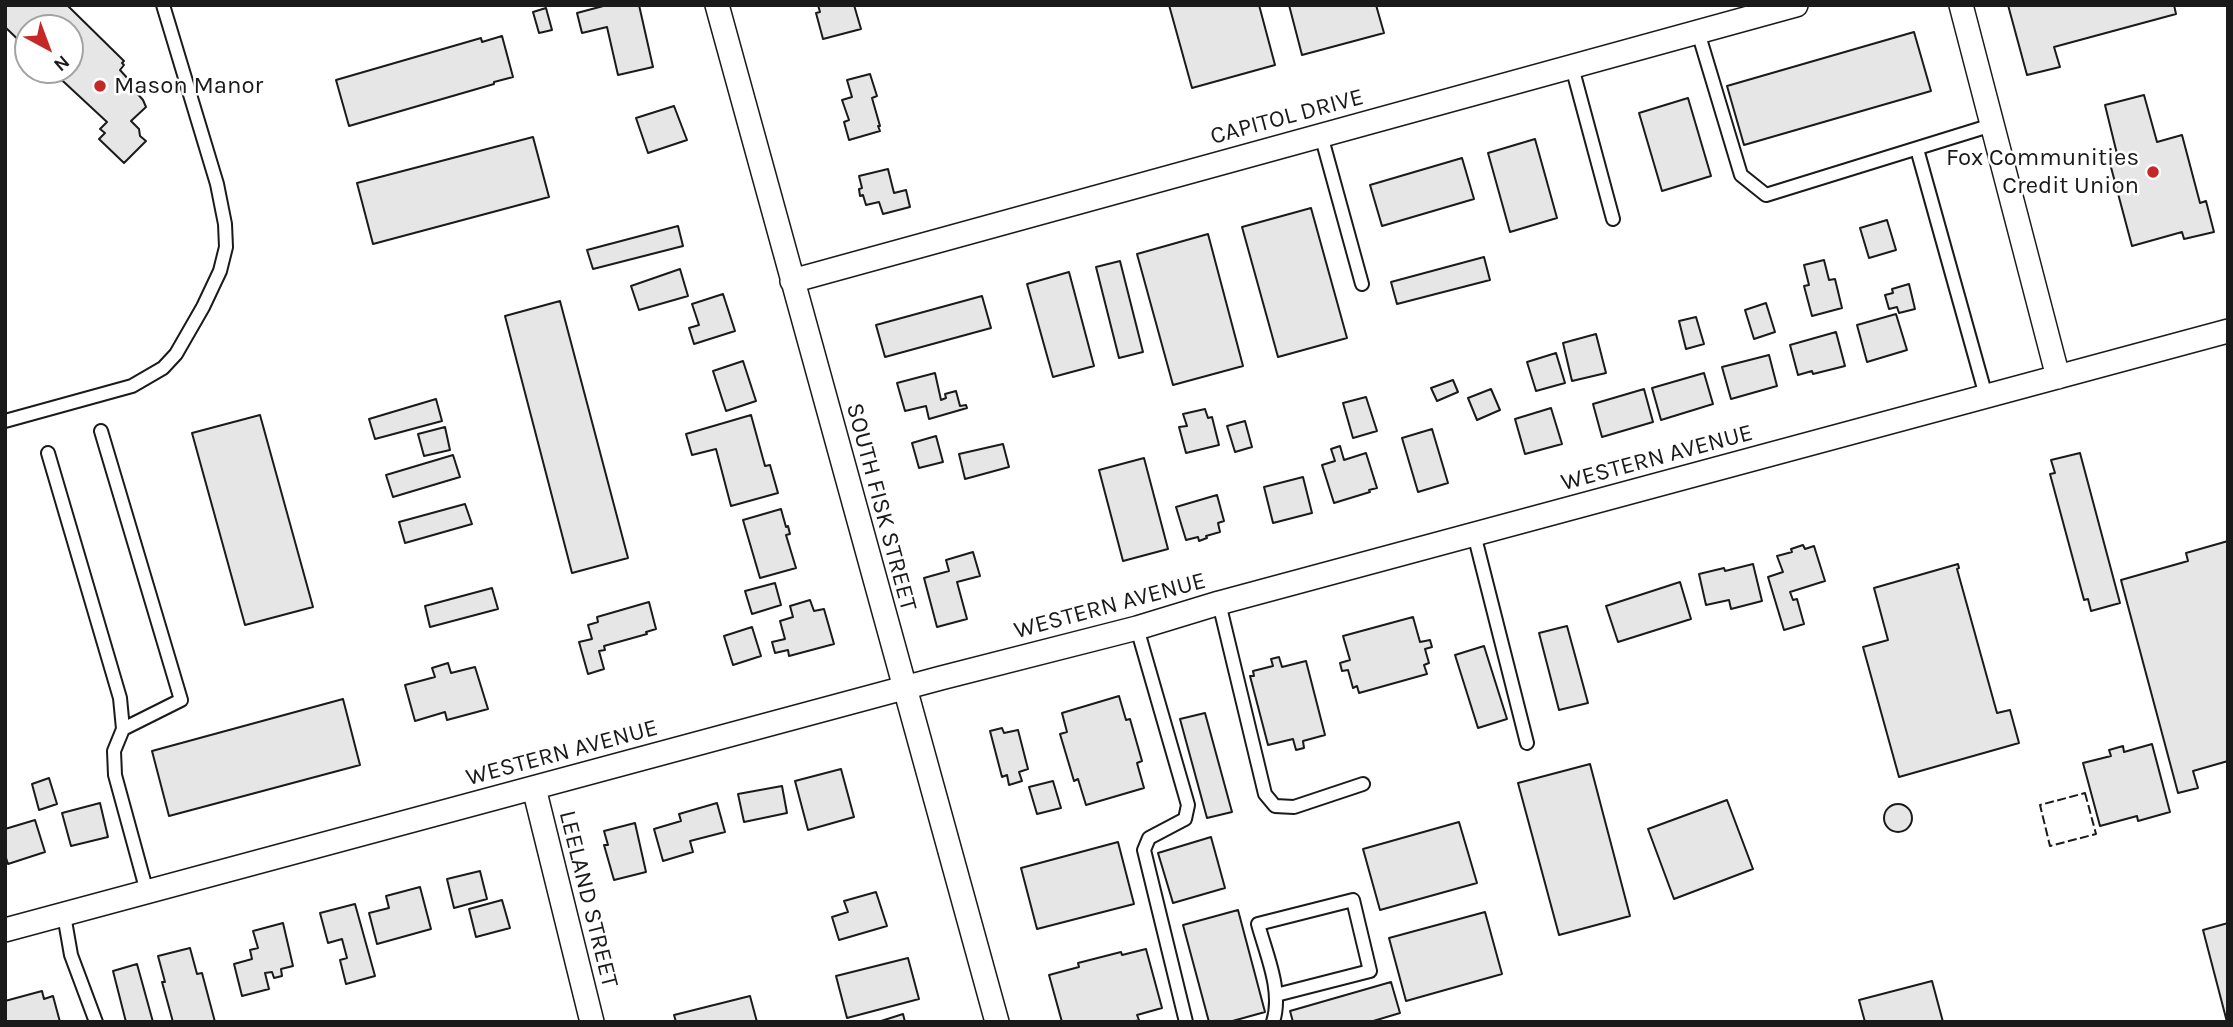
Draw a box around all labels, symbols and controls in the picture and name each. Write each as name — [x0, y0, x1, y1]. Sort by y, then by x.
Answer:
north arrow — [14, 14, 84, 84]
text: N — [49, 51, 74, 76]
place label: Mason Manor — [114, 72, 263, 100]
marker: Mason Manor — [92, 78, 108, 94]
street label: CAPITOL DRIVE — [1207, 83, 1367, 151]
place label: Fox Communities Credit Union — [1946, 144, 2139, 200]
marker: Fox Communities Credit Union — [2145, 164, 2161, 180]
street label: SOUTH FISK STREET — [839, 400, 923, 614]
street label: WESTERN AVENUE — [1558, 419, 1756, 497]
street label: WESTERN AVENUE — [1011, 567, 1209, 645]
street label: WESTERN AVENUE — [463, 714, 661, 792]
street label: LEELAND STREET — [552, 808, 624, 990]

